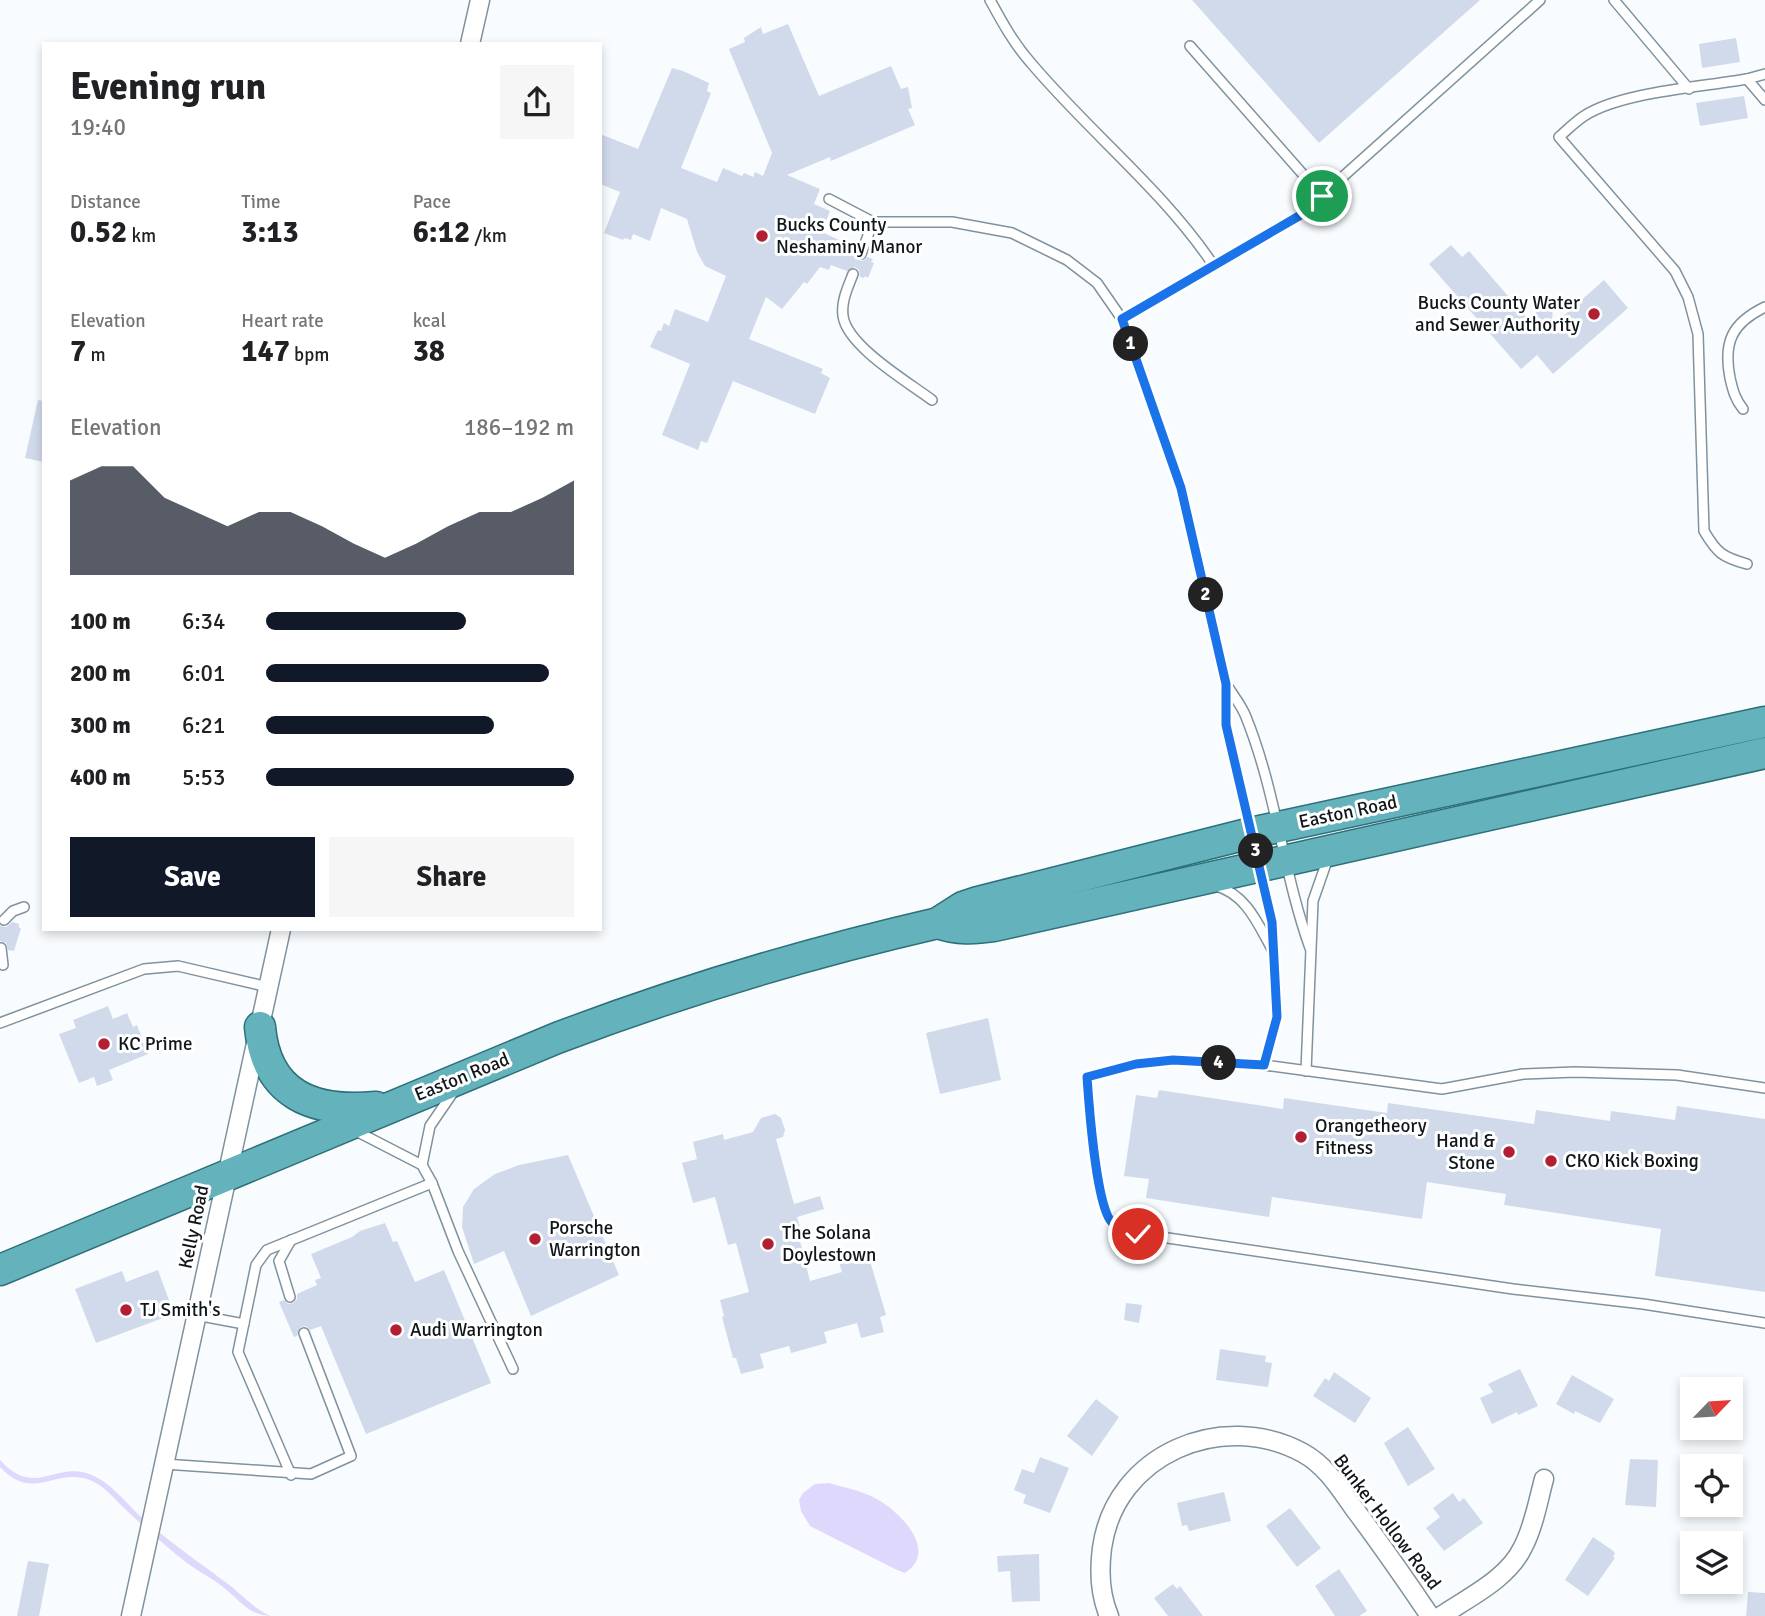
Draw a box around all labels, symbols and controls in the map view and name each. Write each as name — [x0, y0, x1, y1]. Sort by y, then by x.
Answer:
text: Evening run — [70, 63, 266, 110]
button: share — [500, 65, 574, 139]
text: 19:40 — [70, 113, 126, 142]
pin — [1292, 166, 1352, 226]
icon: arrive — [1303, 177, 1341, 215]
text: Distance — [70, 190, 141, 214]
text: Time — [241, 190, 280, 214]
text: Pace — [413, 190, 451, 214]
place label: Bucks County Neshaminy Manor — [776, 213, 922, 259]
text: 0.52 — [70, 214, 127, 251]
text: 3:13 — [241, 214, 299, 251]
text: 6:12 — [413, 214, 470, 251]
text: km — [127, 224, 156, 248]
text: /km — [470, 224, 507, 248]
marker: Bucks County Neshaminy Manor — [754, 228, 770, 244]
place label: Bucks County Water and Sewer Authority — [1415, 291, 1580, 337]
marker: Bucks County Water and Sewer Authority — [1586, 306, 1602, 322]
text: Elevation — [70, 309, 146, 333]
text: Heart rate — [241, 309, 324, 333]
text: kcal — [413, 309, 446, 333]
pin: 1 — [1114, 326, 1148, 362]
text: 1 — [1125, 331, 1136, 355]
text: 7 — [70, 333, 86, 370]
text: 147 — [241, 333, 290, 370]
text: 38 — [413, 333, 445, 370]
text: m — [86, 343, 106, 367]
text: bpm — [290, 343, 329, 367]
text: Elevation — [70, 413, 162, 442]
text: 186–192 m — [464, 413, 574, 442]
pin: 2 — [1188, 578, 1224, 612]
text: 2 — [1200, 582, 1211, 606]
text: 100 m — [70, 607, 131, 636]
text: 6:34 — [182, 607, 225, 636]
text: 200 m — [70, 659, 131, 688]
text: 6:01 — [182, 659, 225, 688]
text: 300 m — [70, 711, 131, 740]
text: 6:21 — [182, 711, 225, 740]
text: 400 m — [70, 763, 131, 792]
text: 5:53 — [182, 763, 225, 792]
street label: Easton Road — [1297, 790, 1399, 834]
pin: 3 — [1238, 834, 1274, 868]
button: Save — [70, 837, 315, 917]
button: Share — [329, 837, 574, 917]
text: 3 — [1250, 838, 1261, 862]
place label: KC Prime — [118, 1032, 192, 1056]
marker: KC Prime — [96, 1036, 112, 1052]
pin: 4 — [1202, 1046, 1236, 1080]
street label: Easton Road — [411, 1047, 513, 1107]
text: 4 — [1213, 1050, 1224, 1074]
place label: Orangetheory Fitness — [1315, 1114, 1427, 1160]
marker: Orangetheory Fitness — [1293, 1129, 1309, 1145]
place label: Hand & Stone — [1436, 1129, 1495, 1175]
marker: Hand & Stone — [1501, 1144, 1517, 1160]
place label: CKO Kick Boxing — [1565, 1149, 1699, 1173]
marker: CKO Kick Boxing — [1543, 1153, 1559, 1169]
street label: Kelly Road — [173, 1183, 215, 1271]
pin — [1108, 1204, 1168, 1264]
icon: check — [1119, 1215, 1157, 1253]
place label: Porsche Warrington — [549, 1216, 641, 1262]
place label: The Solana Doylestown — [782, 1221, 876, 1267]
marker: Porsche Warrington — [527, 1231, 543, 1247]
marker: The Solana Doylestown — [760, 1236, 776, 1252]
place label: TJ Smith's — [140, 1298, 221, 1322]
marker: TJ Smith's — [118, 1302, 134, 1318]
place label: Audi Warrington — [410, 1318, 543, 1342]
marker: Audi Warrington — [388, 1322, 404, 1338]
north arrow — [1680, 1377, 1743, 1440]
map controls — [1680, 1377, 1743, 1594]
street label: Bunker Hollow Road — [1328, 1449, 1446, 1595]
button: locate — [1680, 1454, 1743, 1517]
button: layers — [1680, 1531, 1743, 1594]

